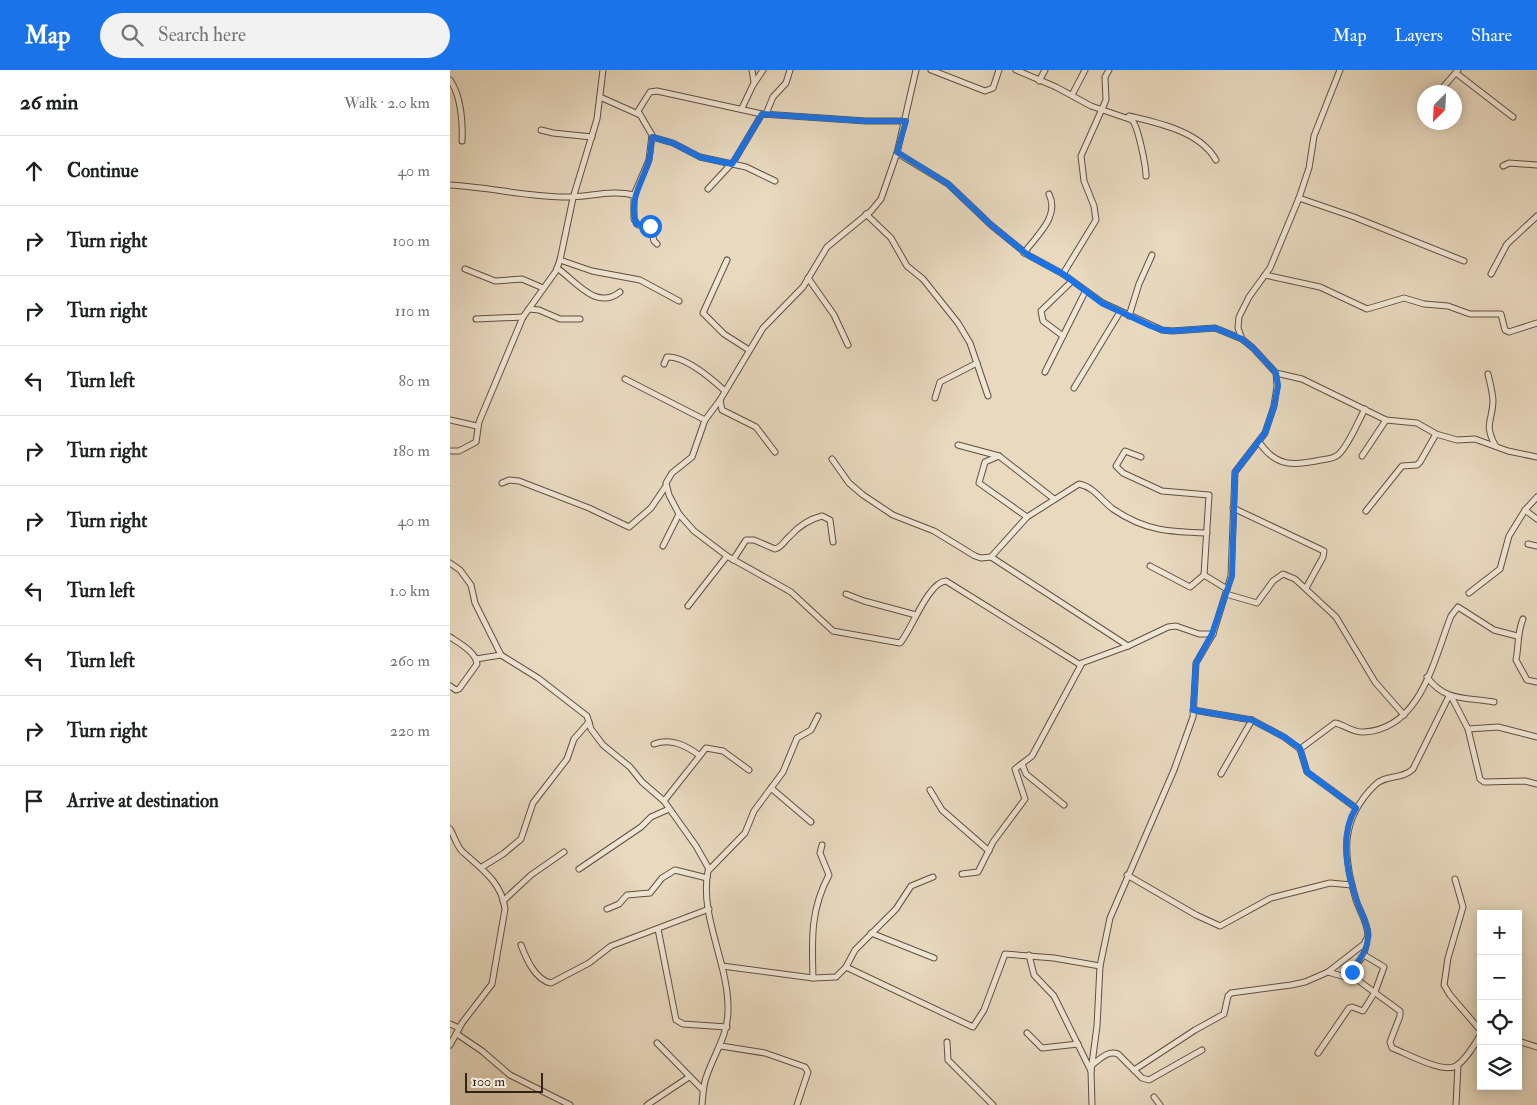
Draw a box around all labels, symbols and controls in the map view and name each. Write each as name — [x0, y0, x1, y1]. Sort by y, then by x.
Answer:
search box — [100, 13, 450, 58]
text: Map — [25, 20, 70, 51]
icon: search — [118, 21, 146, 49]
text: Search here — [158, 23, 246, 47]
text: Map — [1333, 24, 1367, 47]
text: Layers — [1395, 24, 1443, 47]
text: Share — [1471, 24, 1512, 47]
north arrow — [1417, 85, 1462, 130]
text: 26 min — [20, 89, 78, 116]
text: Walk · 2.0 km — [344, 93, 430, 113]
icon: ahead — [20, 157, 48, 185]
text: Continue — [67, 159, 138, 183]
text: 40 m — [397, 161, 430, 181]
route start — [639, 215, 662, 238]
icon: right — [20, 227, 48, 255]
text: Turn right — [67, 229, 147, 253]
text: 100 m — [392, 231, 430, 251]
icon: right — [20, 297, 48, 325]
text: Turn right — [67, 299, 147, 323]
text: 110 m — [395, 301, 430, 321]
icon: left — [20, 367, 48, 395]
text: Turn left — [67, 369, 135, 393]
text: 80 m — [399, 371, 430, 391]
icon: right — [20, 437, 48, 465]
text: Turn right — [67, 439, 147, 463]
text: 180 m — [393, 441, 430, 461]
icon: right — [20, 507, 48, 535]
text: Turn right — [67, 509, 147, 533]
text: 40 m — [397, 511, 430, 531]
icon: left — [20, 577, 48, 605]
text: Turn left — [67, 579, 135, 603]
text: 1.0 km — [390, 581, 430, 601]
icon: left — [20, 647, 48, 675]
text: Turn left — [67, 649, 135, 673]
text: 260 m — [390, 651, 430, 671]
icon: right — [20, 717, 48, 745]
text: Turn right — [67, 719, 147, 743]
text: 220 m — [390, 721, 430, 741]
icon: arrive — [20, 787, 48, 815]
text: Arrive at destination — [67, 789, 219, 813]
map controls — [1477, 910, 1522, 1090]
button: + — [1477, 910, 1522, 955]
button: − — [1477, 955, 1522, 1000]
route end — [1341, 961, 1364, 984]
button: locate — [1477, 1000, 1522, 1045]
button: layers — [1477, 1045, 1522, 1090]
scale bar — [465, 1070, 542, 1093]
text: 100 m — [472, 1073, 505, 1090]

